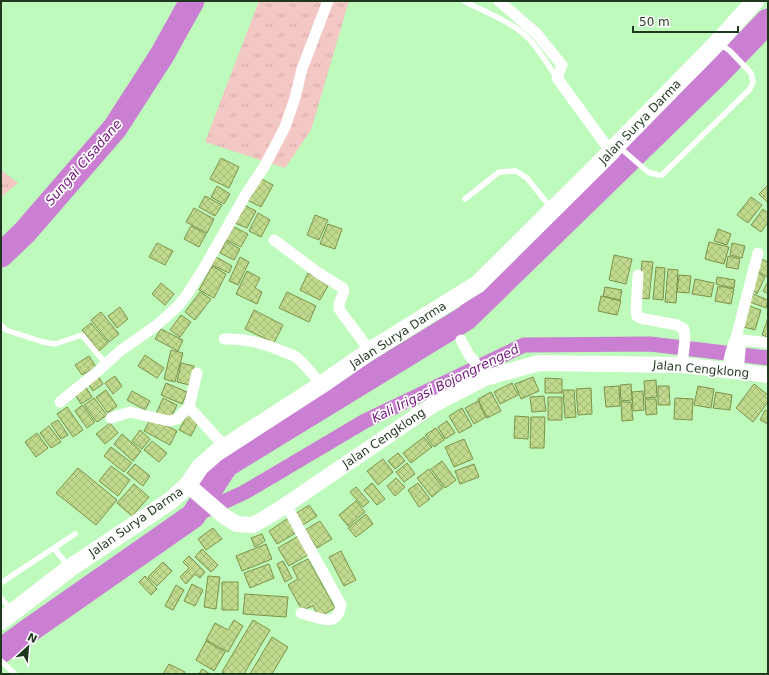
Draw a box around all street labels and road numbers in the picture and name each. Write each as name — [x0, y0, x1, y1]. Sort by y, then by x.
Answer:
street label: Jalan Surya Darma — [595, 77, 684, 168]
street label: Jalan Surya Darma — [346, 299, 449, 372]
street label: Jalan Cengklong — [651, 358, 750, 380]
street label: Jalan Cengklong — [339, 405, 428, 471]
street label: Jalan Surya Darma — [85, 484, 186, 560]

